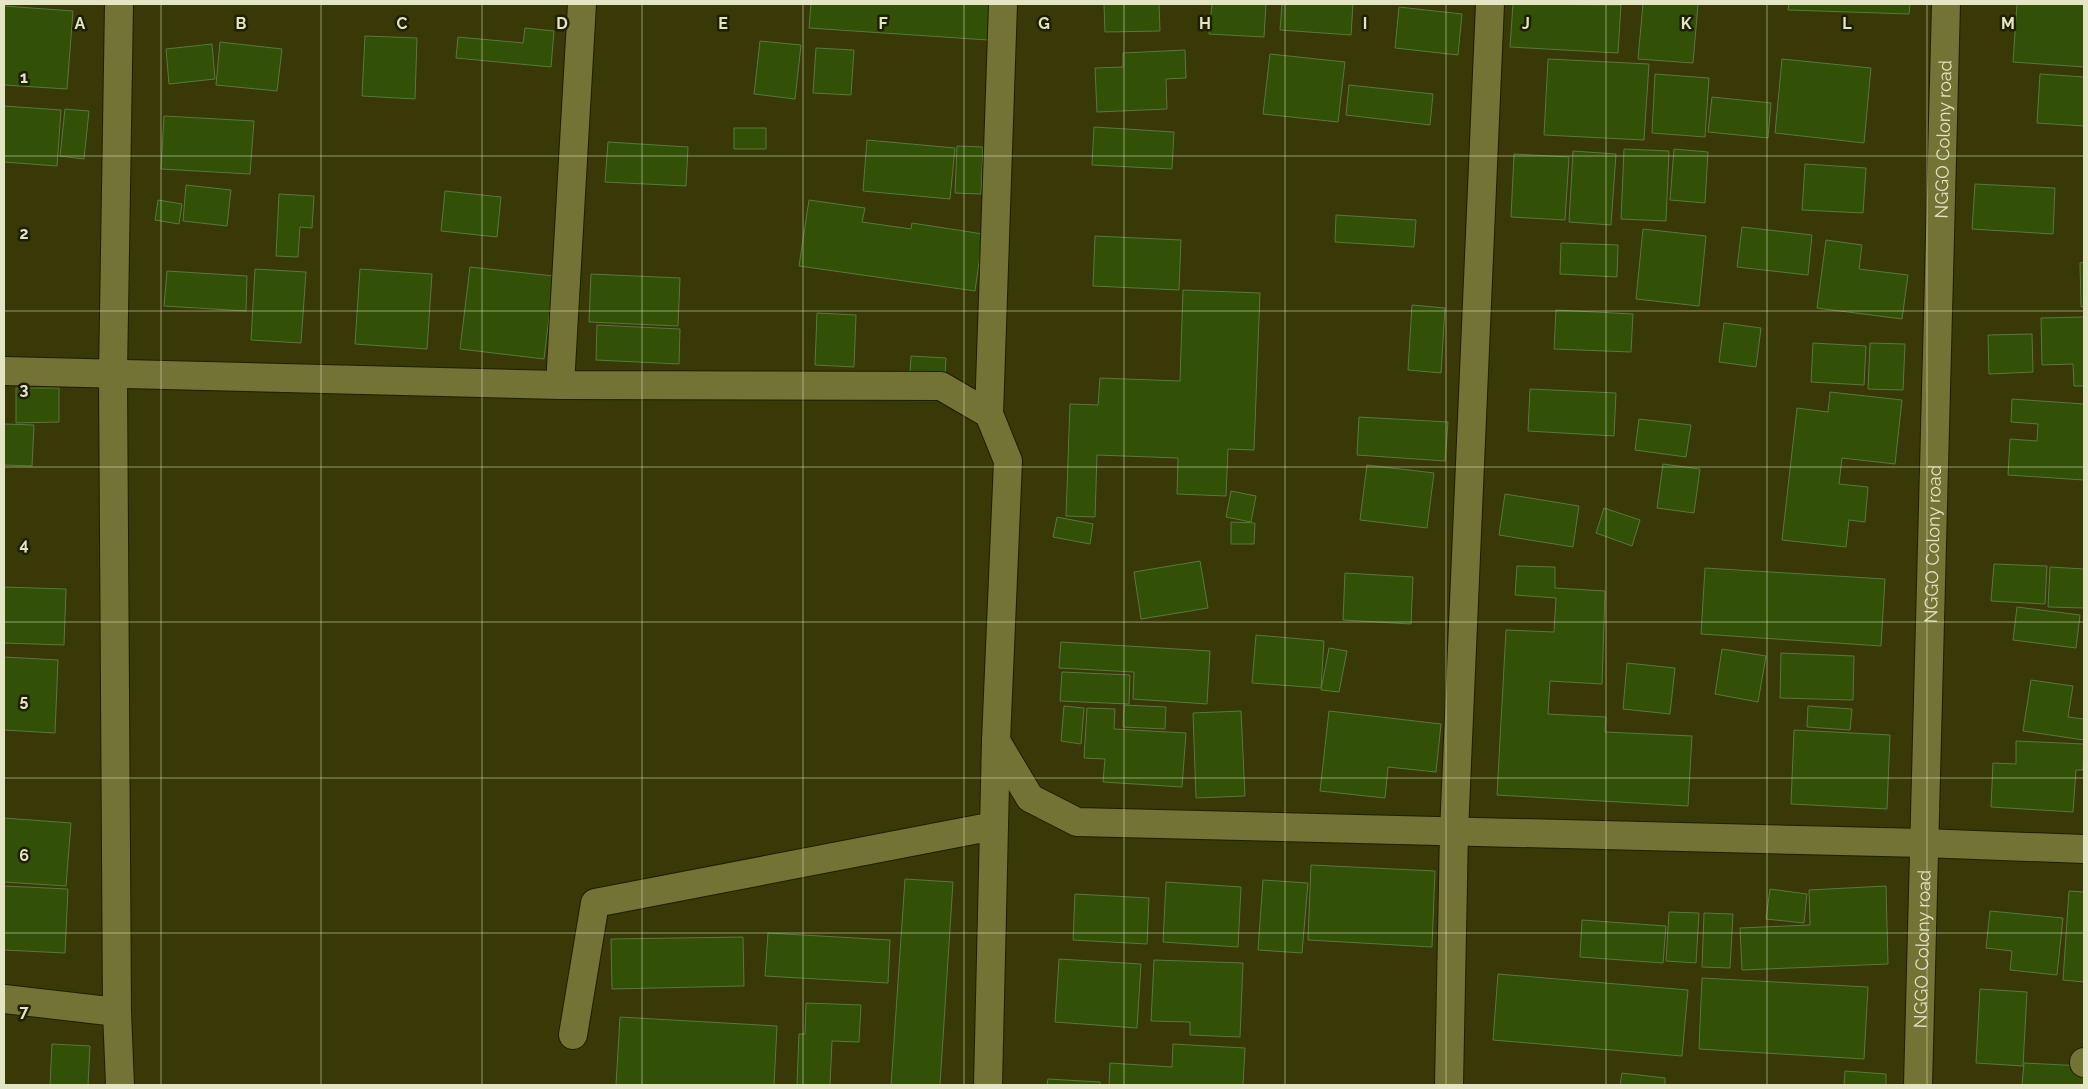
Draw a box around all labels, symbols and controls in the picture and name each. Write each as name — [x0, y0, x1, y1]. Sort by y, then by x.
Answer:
text: A — [75, 14, 86, 33]
text: B — [236, 14, 247, 33]
text: C — [397, 14, 408, 33]
text: D — [556, 14, 568, 33]
text: E — [718, 14, 728, 33]
text: F — [878, 14, 888, 33]
text: G — [1038, 14, 1050, 33]
text: H — [1199, 14, 1211, 33]
text: I — [1363, 14, 1367, 33]
text: J — [1522, 14, 1530, 33]
text: K — [1681, 14, 1692, 33]
text: L — [1842, 14, 1852, 33]
text: M — [2001, 14, 2015, 33]
street label: NGGO Colony road — [1930, 60, 1955, 219]
text: 1 — [20, 68, 28, 87]
text: 2 — [19, 224, 29, 243]
text: 3 — [20, 380, 29, 399]
street label: NGGO Colony road — [1919, 465, 1945, 624]
text: 4 — [19, 535, 29, 554]
text: 5 — [20, 691, 29, 710]
text: 6 — [19, 846, 29, 865]
street label: NGGO Colony road — [1909, 870, 1934, 1029]
text: 7 — [20, 1002, 29, 1021]

